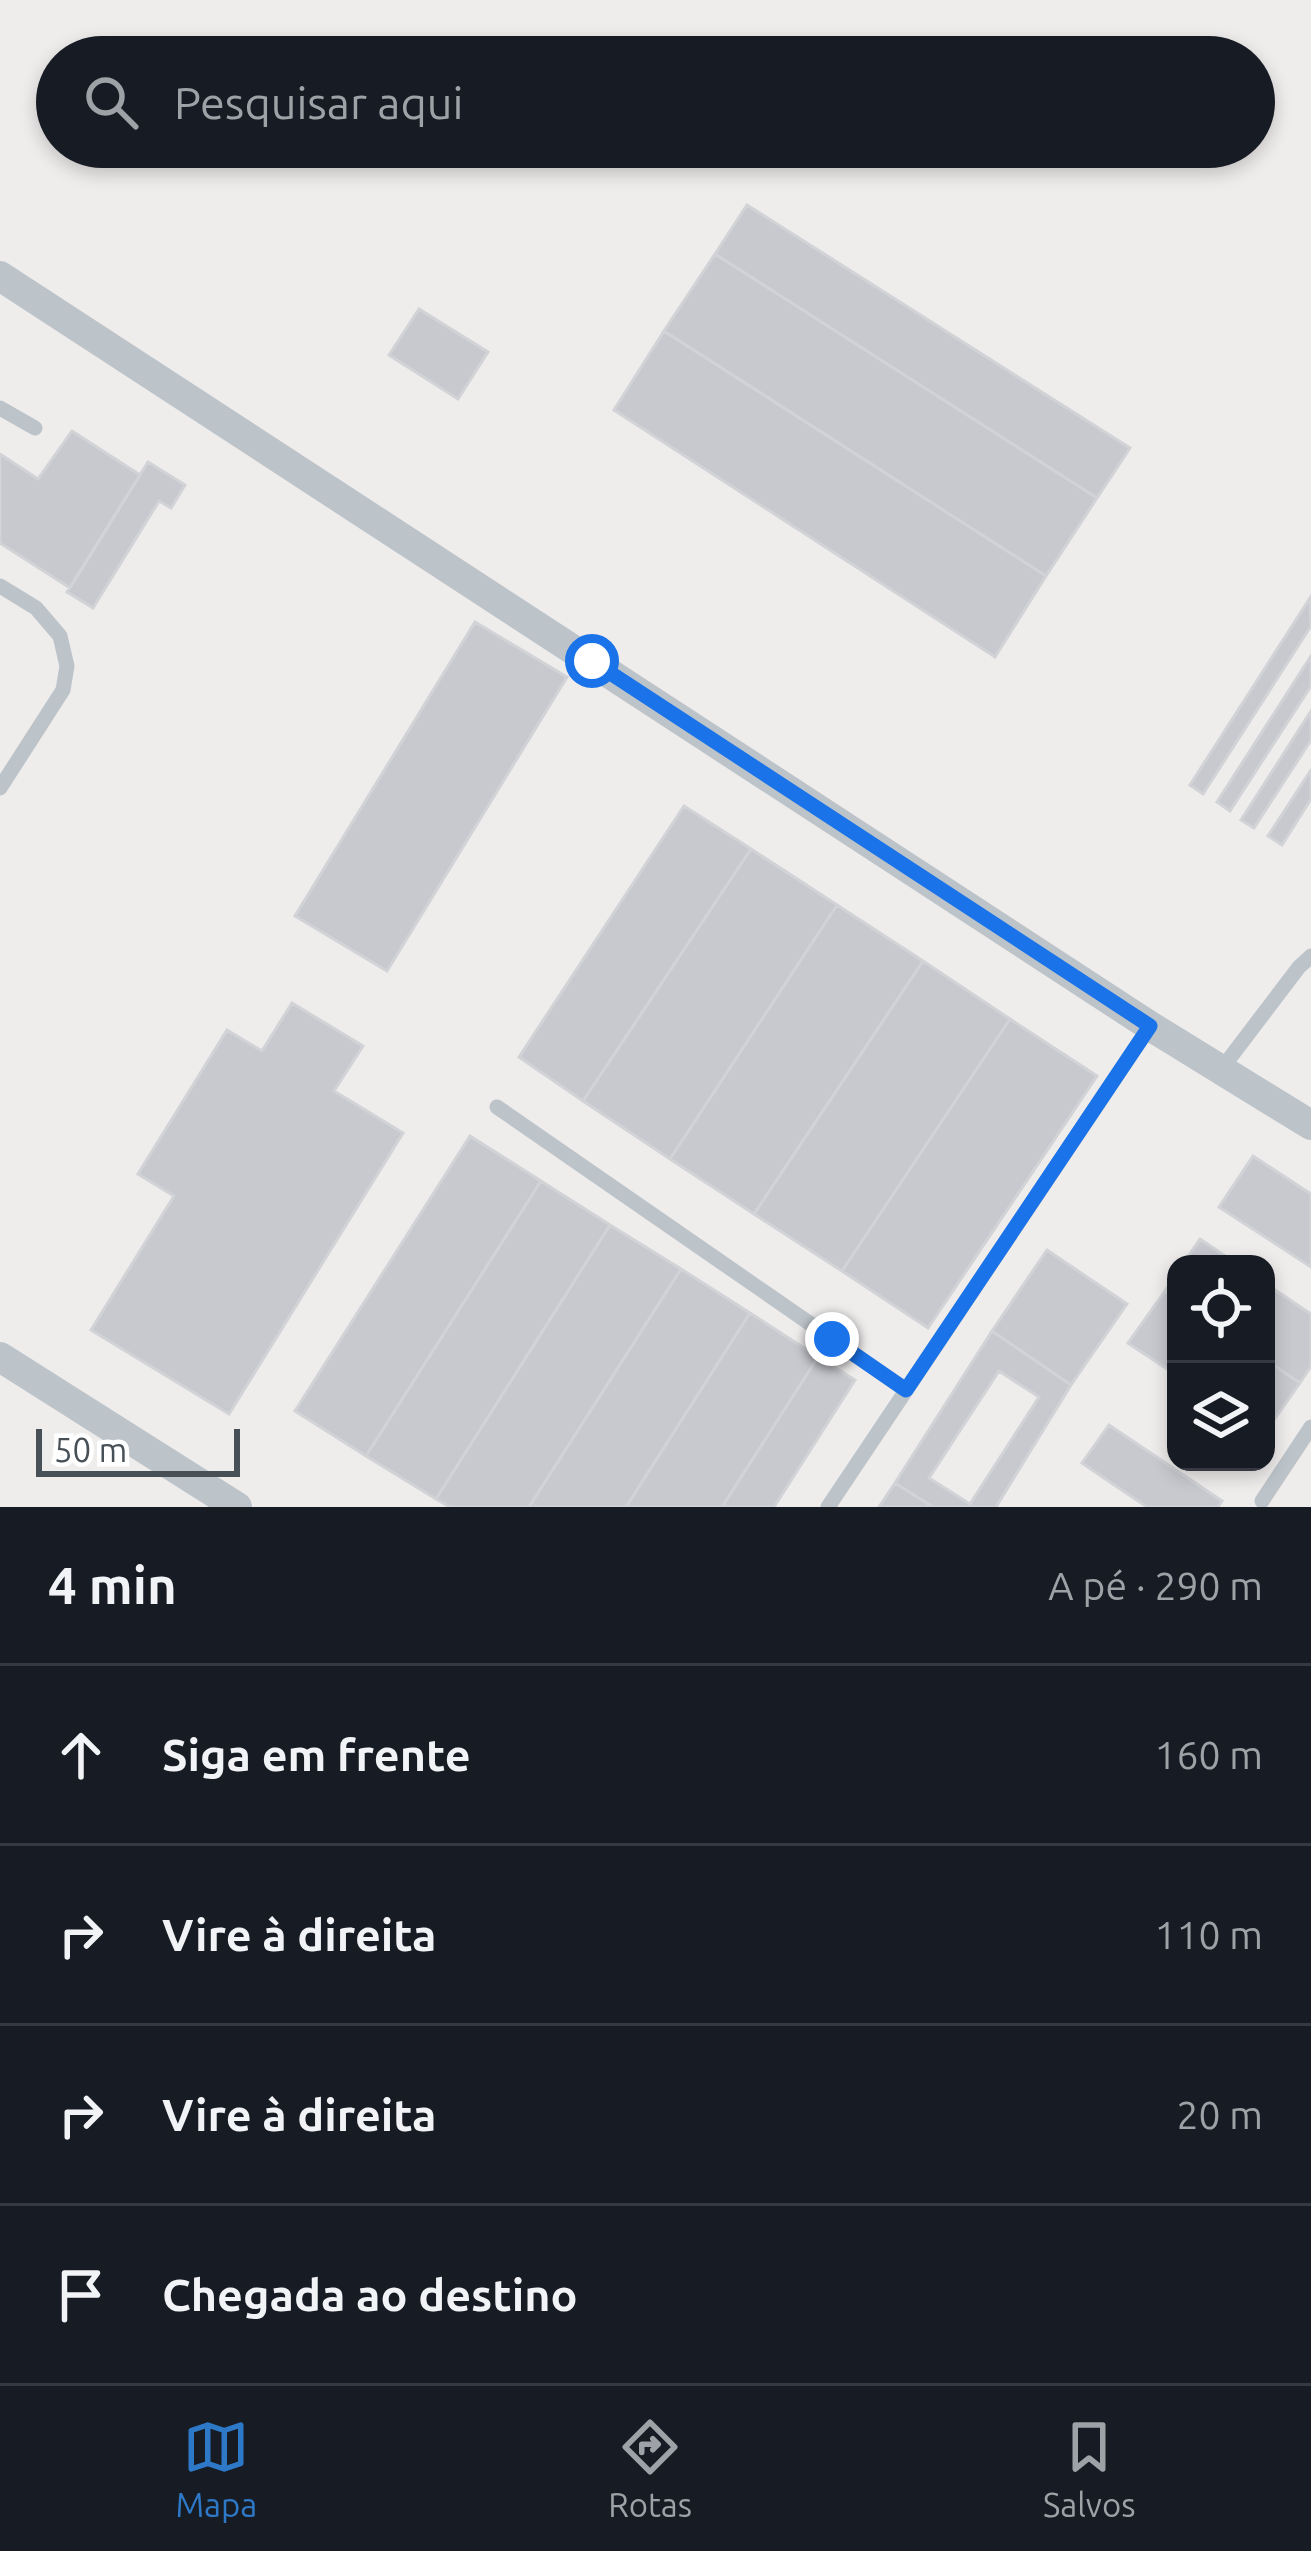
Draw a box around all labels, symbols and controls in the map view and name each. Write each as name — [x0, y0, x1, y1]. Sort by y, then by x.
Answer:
search box — [36, 36, 1275, 168]
icon: search — [78, 69, 144, 135]
text: Pesquisar aqui — [174, 77, 463, 128]
route start — [565, 634, 619, 688]
map controls — [1167, 1255, 1275, 1471]
button: locate — [1167, 1255, 1275, 1363]
route end — [805, 1312, 859, 1366]
button: layers — [1167, 1363, 1275, 1471]
scale bar — [36, 1423, 240, 1476]
text: 50 m — [54, 1431, 127, 1468]
text: 4 min — [48, 1556, 177, 1614]
text: A pé · 290 m — [1048, 1564, 1263, 1607]
icon: ahead — [48, 1722, 114, 1788]
text: Siga em frente — [162, 1729, 471, 1780]
text: 160 m — [1154, 1733, 1263, 1776]
icon: right — [48, 1902, 114, 1968]
text: Vire à direita — [162, 1909, 437, 1960]
text: 110 m — [1154, 1913, 1263, 1956]
icon: right — [48, 2082, 114, 2148]
text: Vire à direita — [162, 2089, 437, 2140]
text: 20 m — [1176, 2093, 1263, 2136]
icon: arrive — [48, 2262, 114, 2328]
text: Chegada ao destino — [162, 2269, 578, 2320]
tab: Mapa — [175, 2414, 257, 2523]
tab: Rotas — [608, 2414, 692, 2523]
tab: Salvos — [1043, 2414, 1136, 2523]

